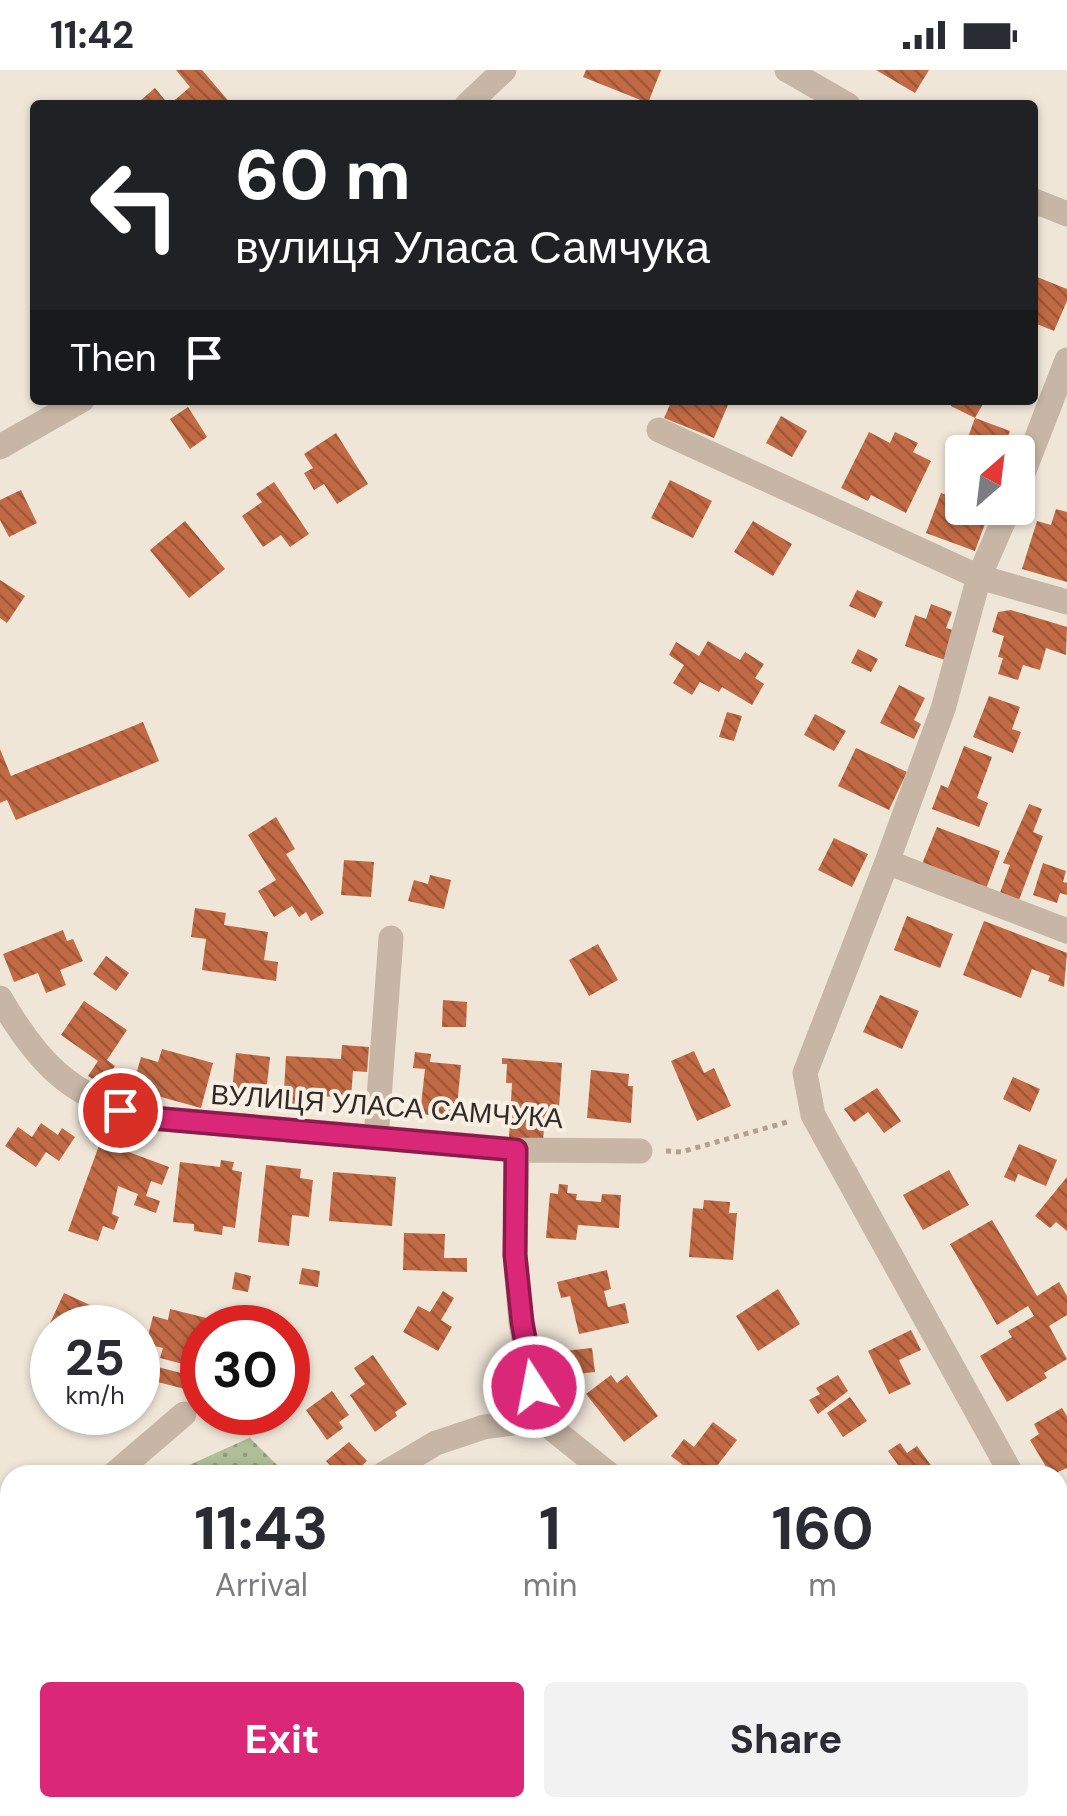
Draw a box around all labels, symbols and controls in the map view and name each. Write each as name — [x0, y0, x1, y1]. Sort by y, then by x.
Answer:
text: 11:42 — [50, 10, 134, 60]
text: 60 m — [235, 130, 411, 221]
icon: left — [70, 140, 200, 270]
text: вулиця Уласа Самчука — [235, 218, 710, 277]
icon: arrive — [177, 330, 232, 385]
text: Then — [70, 333, 157, 383]
north arrow — [945, 435, 1035, 525]
map controls — [945, 435, 1035, 525]
pin — [78, 1068, 163, 1153]
street label: ВУЛИЦЯ УЛАСА САМЧУКА — [209, 1076, 565, 1137]
icon: arrive — [93, 1083, 148, 1138]
speed limit sign: 30 — [180, 1305, 310, 1435]
text: 25 — [65, 1325, 125, 1391]
position arrow — [482, 1335, 586, 1439]
text: km/h — [65, 1379, 125, 1412]
text: 11:43 — [194, 1489, 328, 1568]
text: 1 — [539, 1489, 561, 1568]
text: 160 — [772, 1489, 874, 1568]
text: Arrival — [215, 1564, 308, 1606]
text: min — [523, 1564, 577, 1606]
text: m — [808, 1564, 837, 1606]
button: Exit — [40, 1682, 524, 1797]
button: Share — [544, 1682, 1028, 1797]

